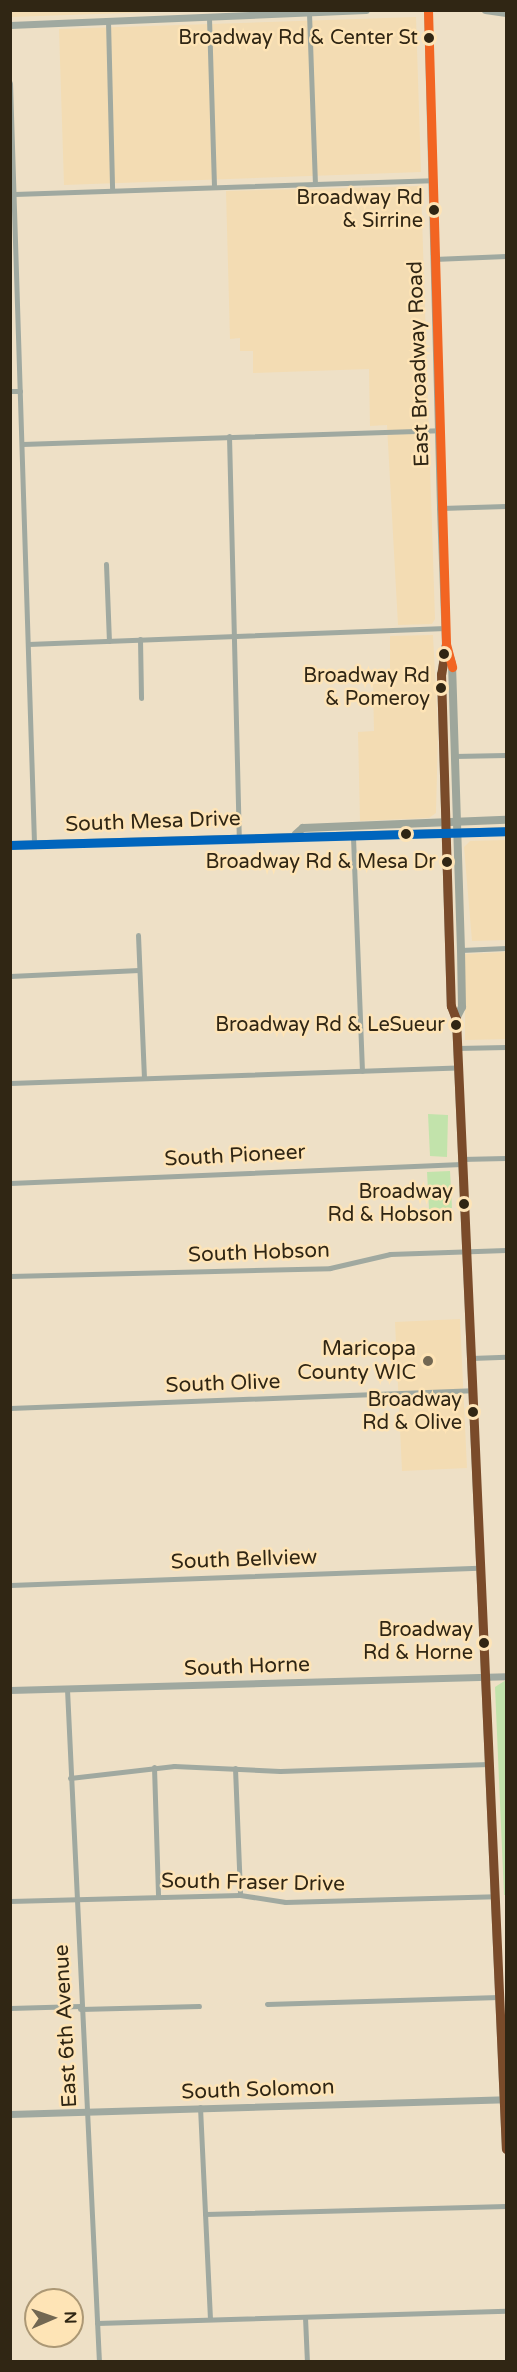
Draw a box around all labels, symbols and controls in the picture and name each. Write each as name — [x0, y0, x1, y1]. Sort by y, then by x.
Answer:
place label: Broadway Rd & Center St — [178, 26, 418, 50]
marker: Broadway Rd & Center St — [423, 32, 435, 44]
place label: Broadway Rd & Sirrine — [296, 186, 423, 233]
marker: Broadway Rd & Sirrine — [428, 204, 440, 216]
street label: East Broadway Road — [403, 261, 435, 467]
unlabelled marker — [438, 648, 450, 660]
place label: Broadway Rd & Pomeroy — [303, 664, 430, 711]
marker: Broadway Rd & Pomeroy — [435, 682, 447, 694]
street label: South Mesa Drive — [65, 806, 241, 838]
unlabelled marker — [400, 828, 412, 840]
place label: Broadway Rd & Mesa Dr — [205, 850, 436, 874]
marker: Broadway Rd & Mesa Dr — [441, 856, 453, 868]
place label: Broadway Rd & LeSueur — [215, 1013, 445, 1037]
marker: Broadway Rd & LeSueur — [450, 1019, 462, 1031]
street label: South Pioneer — [164, 1140, 306, 1172]
place label: Broadway Rd & Hobson — [328, 1180, 453, 1227]
marker: Broadway Rd & Hobson — [458, 1198, 470, 1210]
street label: South Hobson — [188, 1238, 330, 1268]
place label: Maricopa County WIC — [297, 1336, 416, 1386]
marker: Maricopa County WIC — [421, 1354, 435, 1368]
street label: South Olive — [165, 1369, 281, 1399]
place label: Broadway Rd & Olive — [362, 1388, 462, 1435]
marker: Broadway Rd & Olive — [467, 1406, 479, 1418]
street label: South Bellview — [170, 1545, 318, 1575]
place label: Broadway Rd & Horne — [363, 1619, 473, 1666]
marker: Broadway Rd & Horne — [478, 1637, 490, 1649]
street label: South Horne — [184, 1652, 310, 1682]
street label: South Fraser Drive — [161, 1869, 345, 1897]
street label: East 6th Avenue — [49, 1944, 83, 2108]
street label: South Solomon — [181, 2075, 335, 2105]
north arrow — [24, 2288, 84, 2348]
text: N — [60, 2311, 80, 2324]

